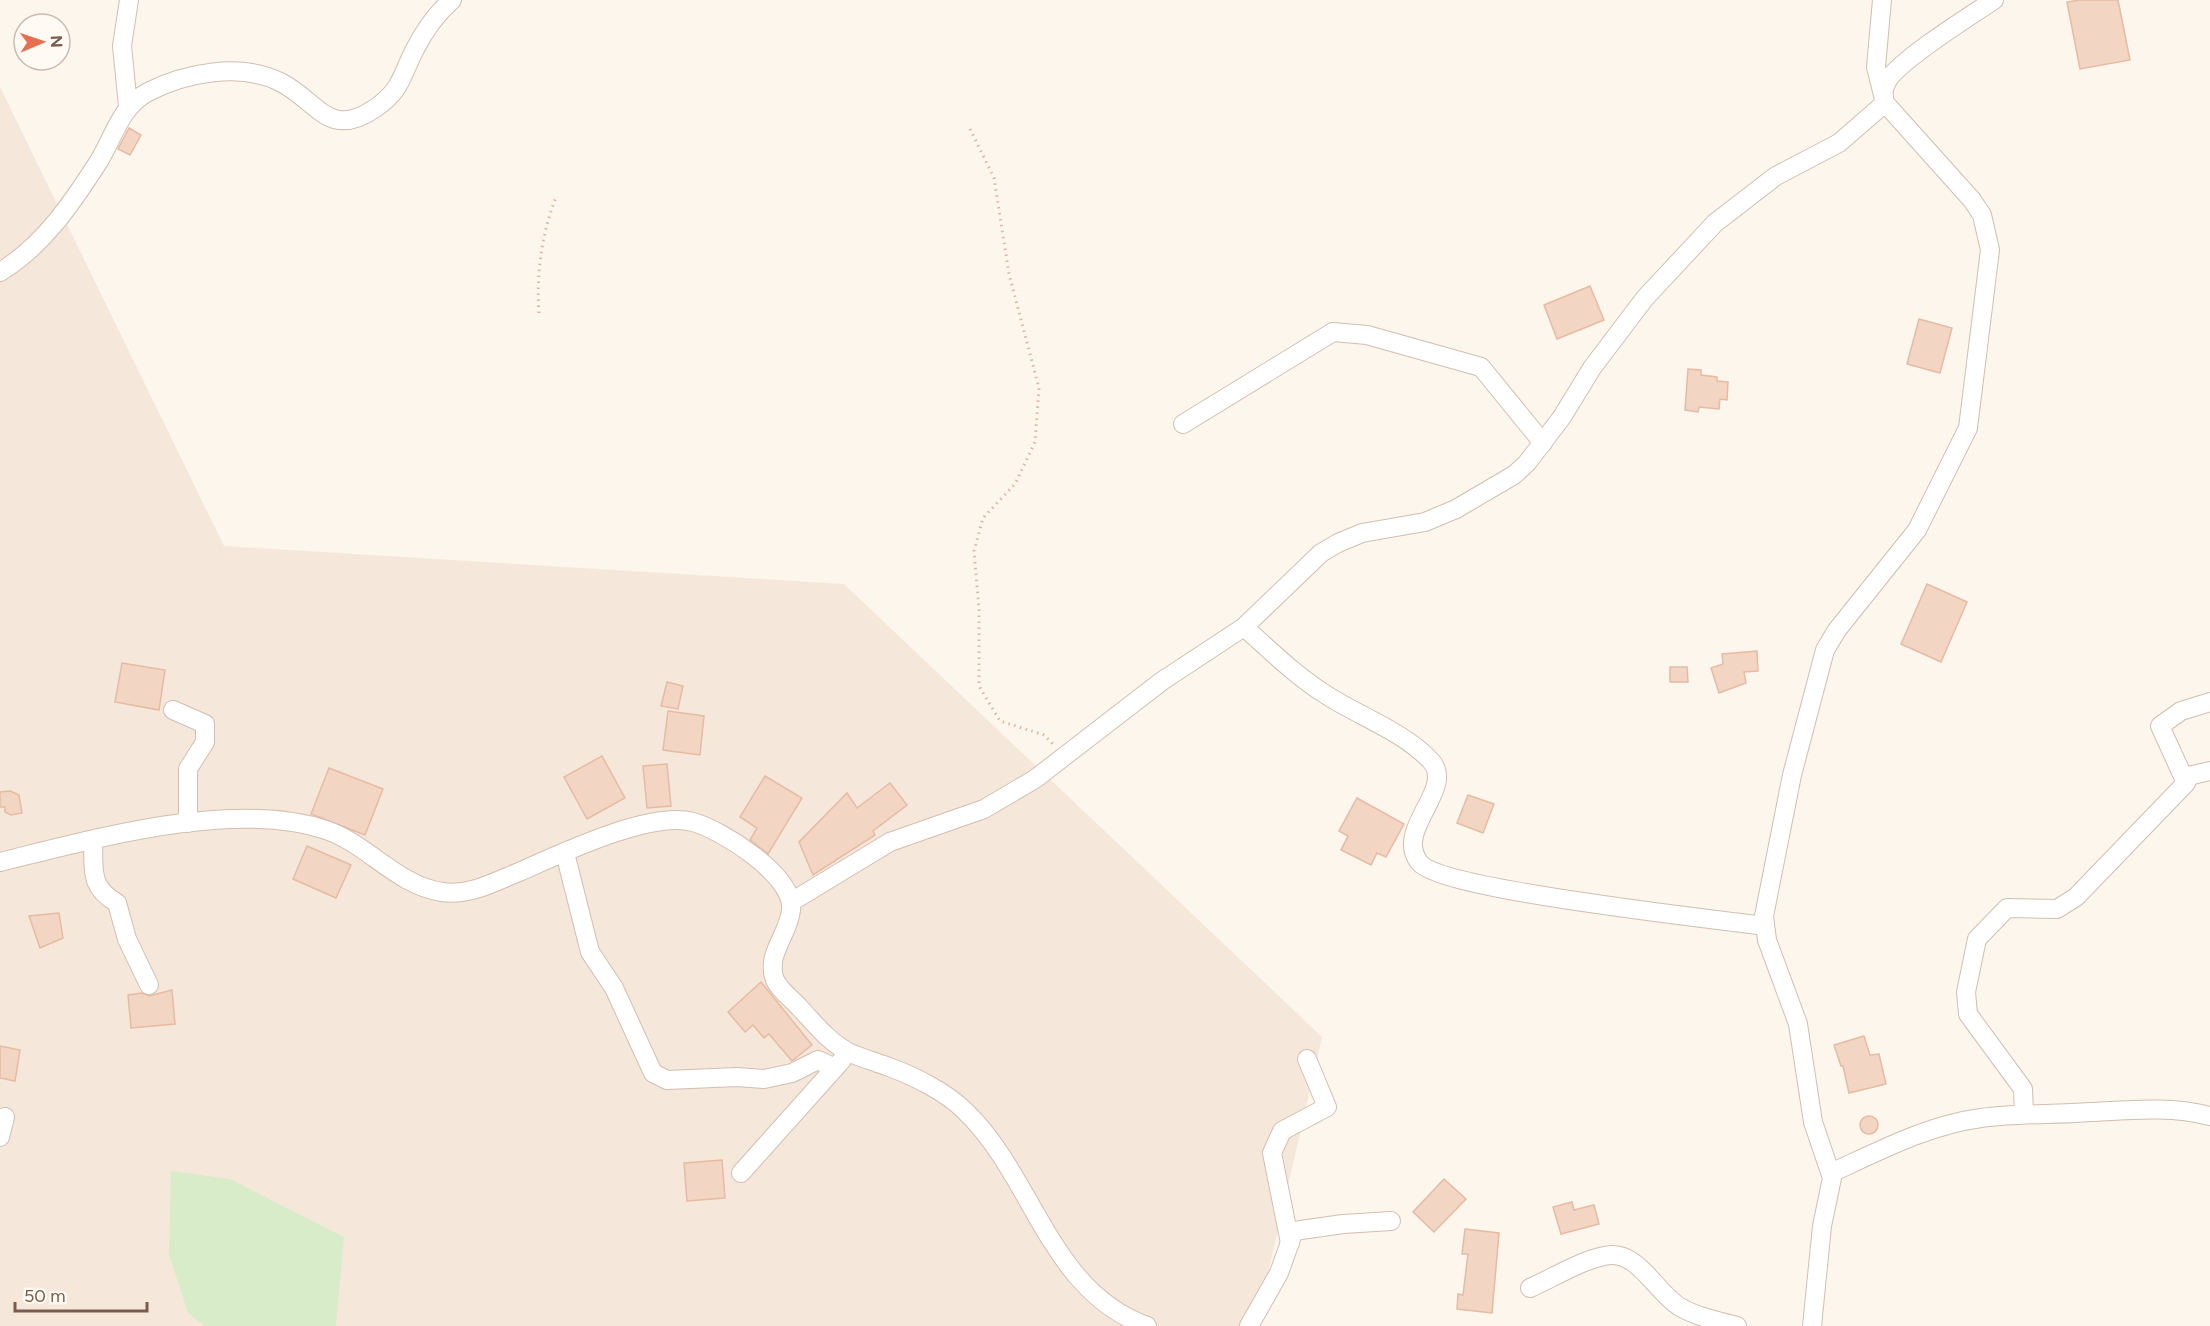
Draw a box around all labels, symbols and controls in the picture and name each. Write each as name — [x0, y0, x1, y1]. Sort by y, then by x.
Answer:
north arrow — [12, 12, 72, 72]
text: N — [47, 35, 66, 48]
scale bar — [15, 1275, 147, 1313]
text: 50 m — [24, 1285, 66, 1307]

